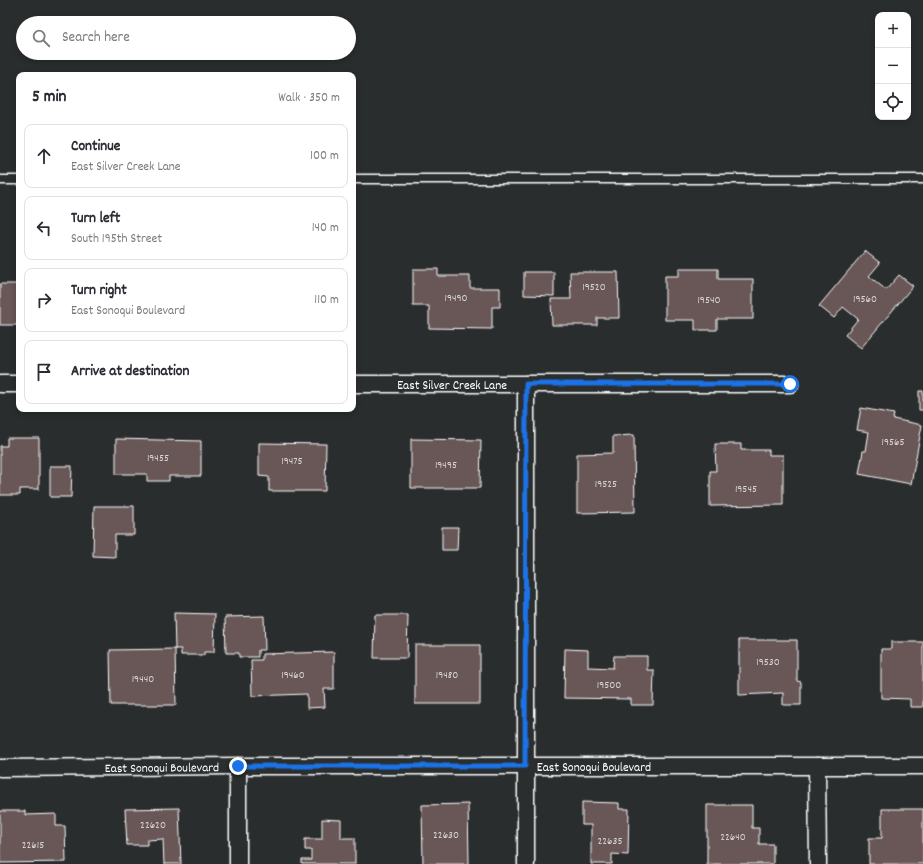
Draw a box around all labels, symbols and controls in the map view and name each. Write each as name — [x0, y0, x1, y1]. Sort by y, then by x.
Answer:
map controls — [875, 12, 911, 120]
button: + — [875, 12, 911, 48]
search box — [16, 16, 356, 60]
icon: search — [30, 27, 52, 49]
text: Search here — [62, 27, 130, 49]
button: − — [875, 48, 911, 84]
button: locate — [875, 84, 911, 120]
text: 5 min — [32, 86, 66, 110]
text: Walk · 350 m — [278, 89, 340, 108]
text: Continue — [71, 136, 120, 158]
icon: ahead — [33, 145, 55, 167]
text: 100 m — [310, 147, 339, 166]
text: East Silver Creek Lane — [71, 158, 181, 177]
text: Turn left — [71, 208, 120, 230]
icon: left — [33, 217, 55, 239]
text: 140 m — [312, 219, 339, 238]
text: South 195th Street — [71, 230, 162, 249]
text: Turn right — [71, 280, 127, 302]
house number: 19520 — [582, 280, 606, 296]
icon: right — [33, 289, 55, 311]
text: 110 m — [314, 291, 339, 310]
house number: 19490 — [444, 291, 468, 307]
house number: 19560 — [853, 292, 877, 308]
house number: 19540 — [697, 293, 721, 309]
text: East Sonoqui Boulevard — [71, 302, 185, 321]
icon: arrive — [33, 361, 55, 383]
text: Arrive at destination — [71, 361, 189, 383]
route start — [781, 375, 799, 393]
street label: East Silver Creek Lane — [397, 377, 507, 396]
house number: 19565 — [881, 435, 905, 451]
house number: 19455 — [147, 451, 169, 467]
house number: 19475 — [281, 454, 303, 470]
house number: 19495 — [435, 458, 457, 474]
house number: 19525 — [595, 477, 617, 493]
house number: 19545 — [735, 482, 757, 498]
house number: 19530 — [756, 655, 780, 671]
house number: 19460 — [281, 668, 305, 684]
house number: 19480 — [436, 668, 458, 684]
house number: 19440 — [132, 672, 154, 688]
house number: 19500 — [597, 678, 621, 694]
route end — [229, 757, 247, 775]
street label: East Sonoqui Boulevard — [105, 759, 219, 779]
street label: East Sonoqui Boulevard — [537, 759, 651, 778]
house number: 22620 — [140, 818, 166, 834]
house number: 22630 — [433, 828, 459, 844]
house number: 22640 — [720, 830, 746, 846]
house number: 22635 — [598, 834, 622, 850]
house number: 22615 — [22, 838, 44, 854]

